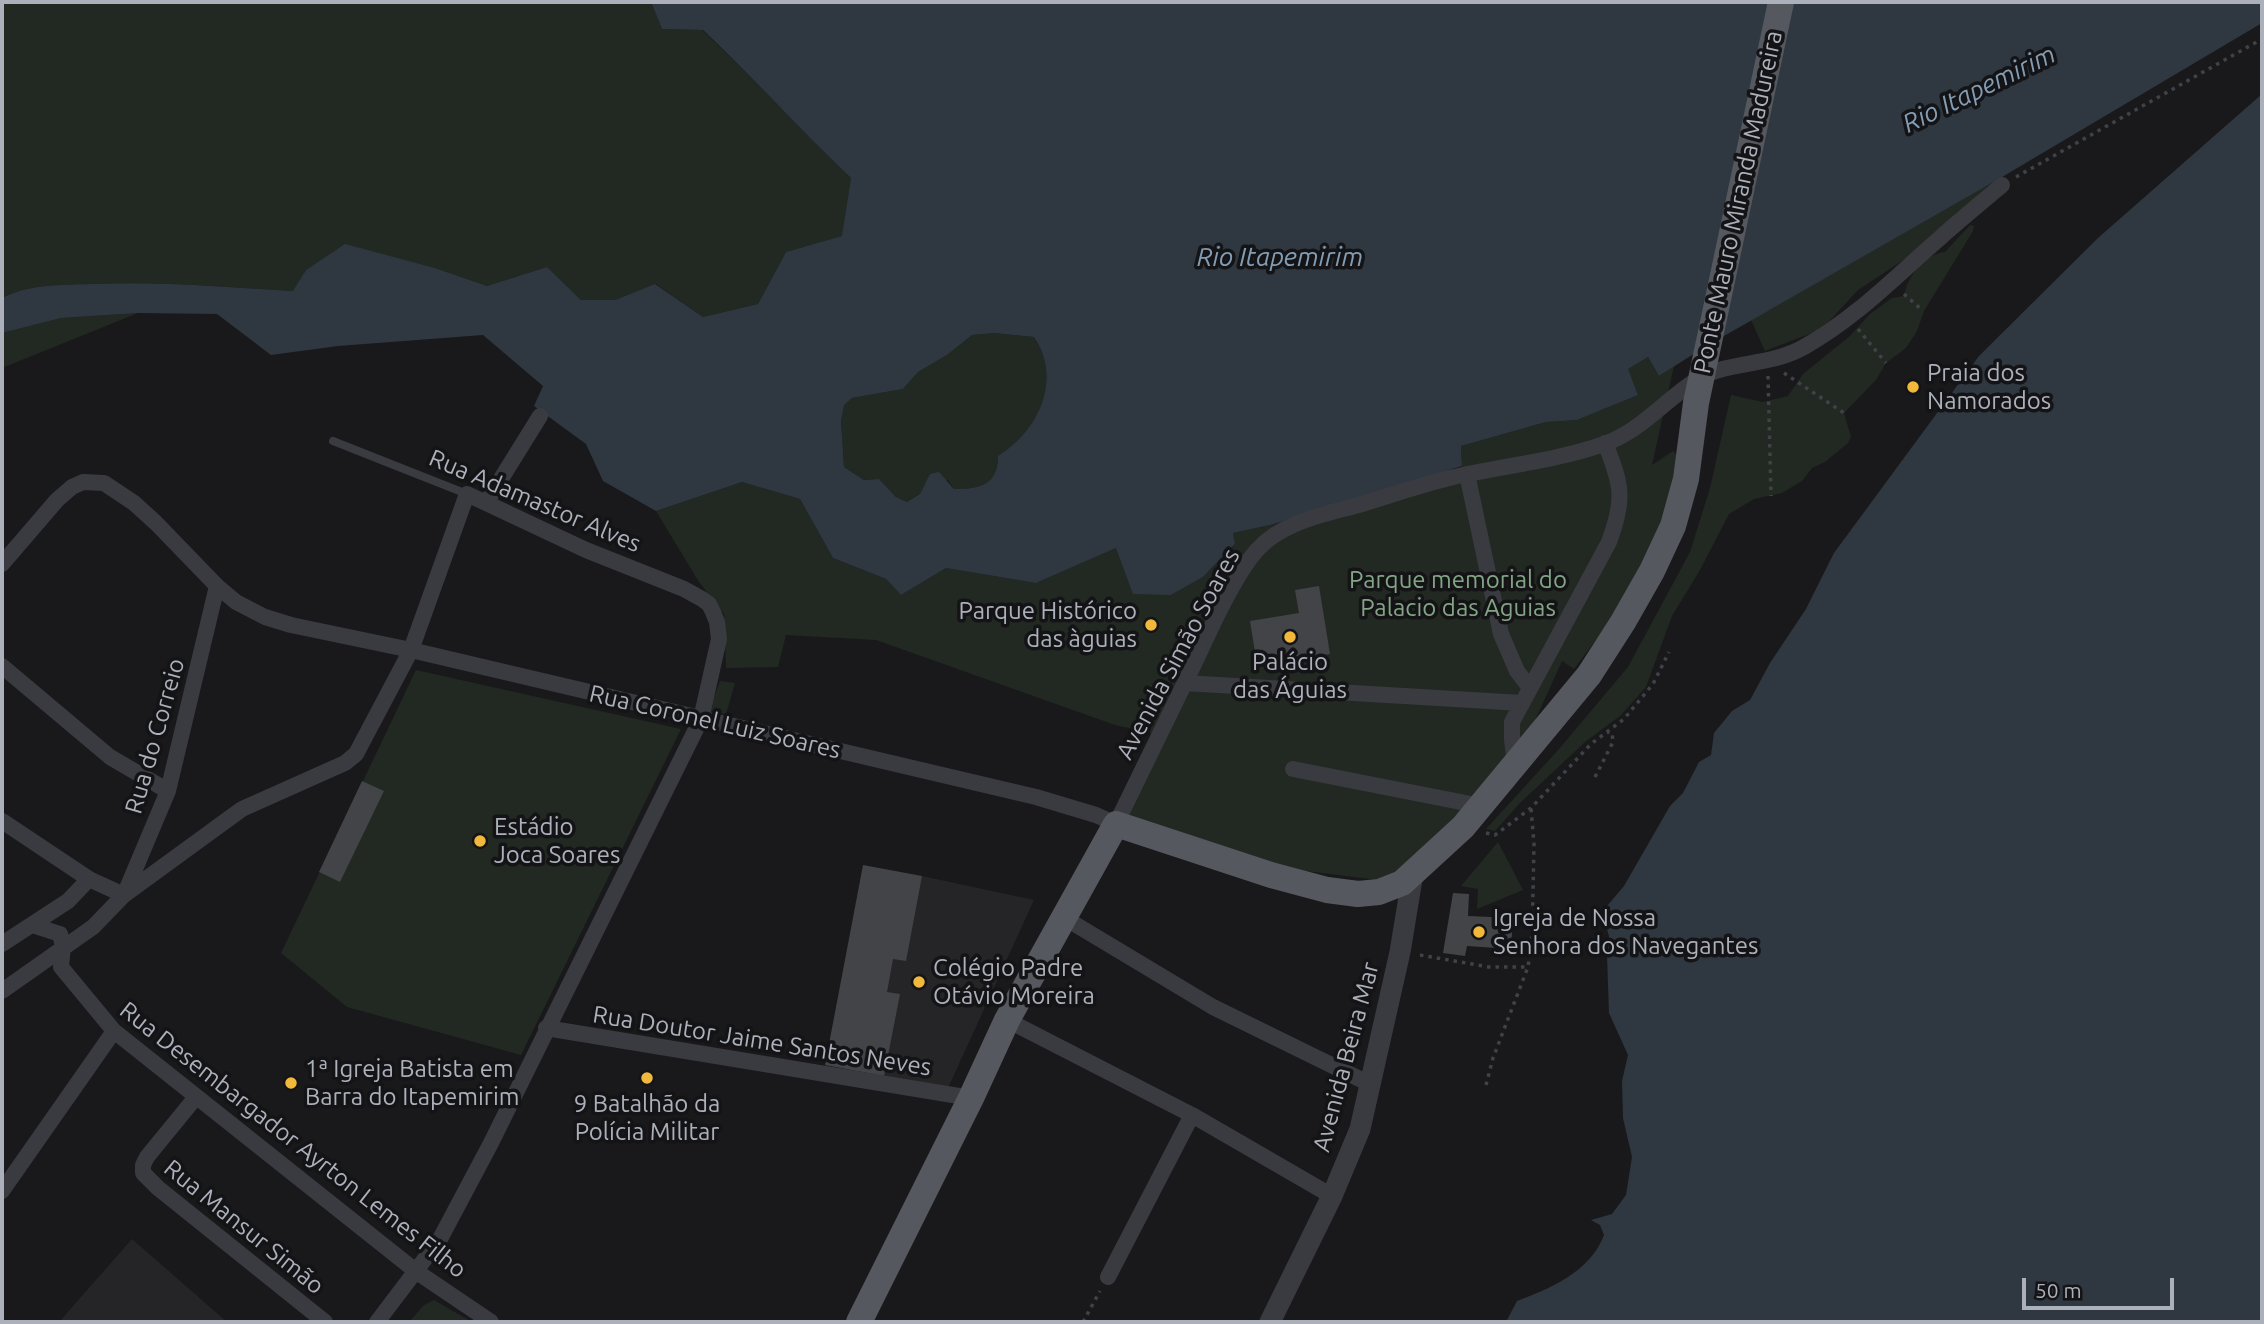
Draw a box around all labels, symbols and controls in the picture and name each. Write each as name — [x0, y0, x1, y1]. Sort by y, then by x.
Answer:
street label: Ponte Mauro Miranda Madureira — [1688, 28, 1788, 376]
water label: Rio Itapemirim — [1897, 39, 2061, 139]
water label: Rio Itapemirim — [1197, 241, 1363, 273]
place label: Praia dos Namorados — [1927, 359, 2051, 415]
marker: Praia dos Namorados — [1905, 379, 1921, 395]
street label: Rua Adamastor Alves — [425, 443, 645, 559]
street label: Avenida Simão Soares — [1110, 544, 1246, 764]
park label: Parque memorial do Palacio das Aguias — [1349, 566, 1567, 622]
place label: Parque Histórico das àguias — [959, 597, 1137, 653]
marker: Parque Histórico das àguias — [1143, 617, 1159, 633]
marker: Palácio das Águias — [1282, 629, 1298, 645]
place label: Palácio das Águias — [1233, 648, 1347, 704]
street label: Rua do Correio — [119, 655, 191, 817]
street label: Rua Coronel Luiz Soares — [587, 679, 843, 765]
place label: Estádio Joca Soares — [494, 813, 620, 869]
marker: Estádio Joca Soares — [472, 833, 488, 849]
place label: Igreja de Nossa Senhora dos Navegantes — [1493, 904, 1758, 960]
marker: Igreja de Nossa Senhora dos Navegantes — [1471, 924, 1487, 940]
place label: Colégio Padre Otávio Moreira — [933, 954, 1095, 1010]
street label: Avenida Beira Mar — [1307, 959, 1385, 1155]
marker: Colégio Padre Otávio Moreira — [911, 974, 927, 990]
street label: Rua Desembargador Ayrton Lemes Filho — [114, 996, 472, 1284]
street label: Rua Doutor Jaime Santos Neves — [591, 1000, 933, 1082]
place label: 1ª Igreja Batista em Barra do Itapemirim — [305, 1055, 519, 1111]
marker: 9 Batalhão da Polícia Militar — [639, 1070, 655, 1086]
marker: 1ª Igreja Batista em Barra do Itapemirim — [283, 1075, 299, 1091]
place label: 9 Batalhão da Polícia Militar — [574, 1090, 720, 1146]
street label: Rua Mansur Simão — [158, 1154, 330, 1300]
scale bar — [2026, 1264, 2178, 1308]
text: 50 m — [2035, 1278, 2082, 1302]

